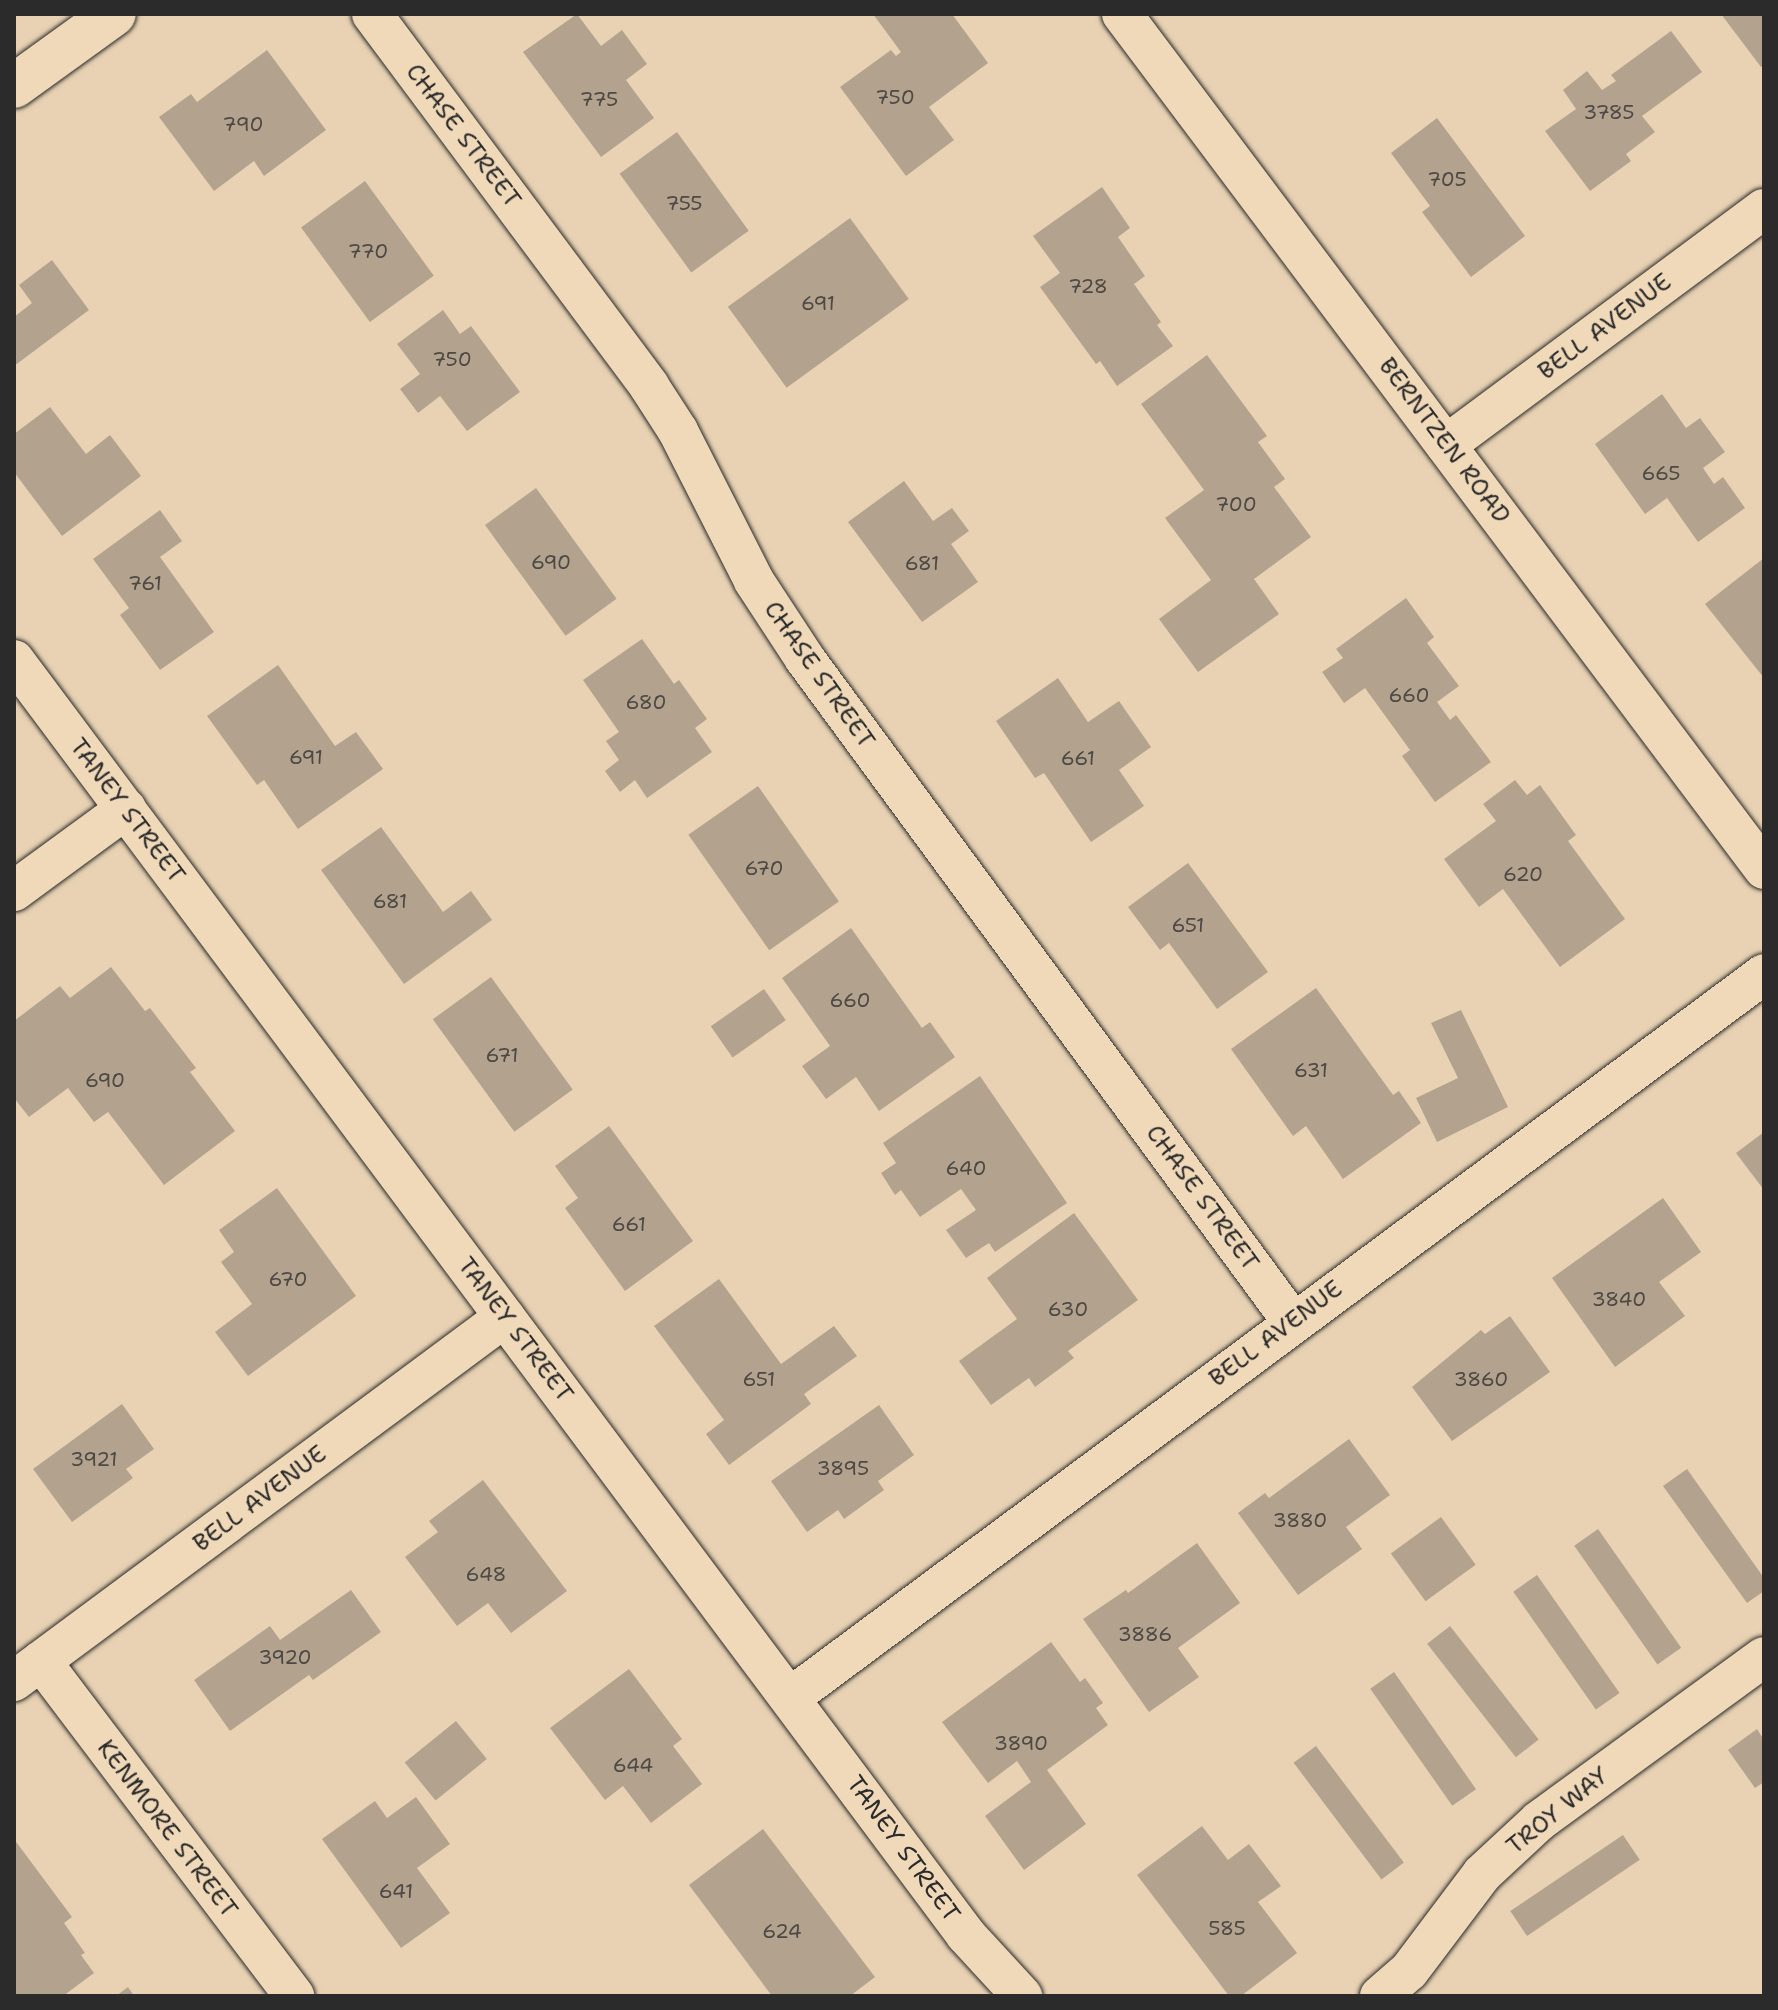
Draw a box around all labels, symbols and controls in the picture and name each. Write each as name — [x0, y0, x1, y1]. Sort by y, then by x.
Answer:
street label: CHASE STREET — [399, 58, 527, 214]
house number: 750 — [875, 85, 915, 109]
house number: 775 — [580, 87, 618, 111]
house number: 3785 — [1583, 100, 1635, 124]
house number: 790 — [223, 112, 263, 136]
house number: 705 — [1427, 167, 1467, 191]
house number: 755 — [665, 191, 703, 215]
house number: 770 — [348, 239, 388, 263]
street label: BELL AVENUE — [1533, 268, 1677, 386]
house number: 728 — [1068, 274, 1108, 298]
house number: 691 — [801, 291, 835, 315]
house number: 750 — [432, 347, 472, 371]
street label: BERNTZEN ROAD — [1372, 352, 1516, 530]
house number: 665 — [1642, 461, 1680, 485]
house number: 700 — [1215, 492, 1257, 516]
house number: 690 — [531, 550, 571, 574]
house number: 681 — [905, 551, 939, 575]
house number: 761 — [128, 571, 162, 595]
street label: CHASE STREET — [758, 596, 880, 754]
house number: 660 — [1389, 683, 1429, 707]
house number: 680 — [626, 690, 666, 714]
street label: TANEY STREET — [63, 733, 191, 889]
house number: 691 — [289, 745, 323, 769]
house number: 661 — [1061, 746, 1095, 770]
house number: 670 — [744, 856, 784, 880]
house number: 620 — [1503, 862, 1543, 886]
house number: 681 — [373, 889, 407, 913]
house number: 651 — [1172, 913, 1204, 937]
house number: 660 — [830, 988, 870, 1012]
house number: 671 — [485, 1043, 519, 1067]
house number: 631 — [1294, 1058, 1328, 1082]
house number: 690 — [85, 1068, 125, 1092]
street label: CHASE STREET — [1139, 1120, 1265, 1276]
house number: 640 — [945, 1156, 987, 1180]
house number: 661 — [612, 1212, 646, 1236]
street label: TANEY STREET — [451, 1252, 579, 1408]
house number: 670 — [268, 1267, 308, 1291]
street label: BELL AVENUE — [1204, 1275, 1348, 1393]
house number: 3840 — [1592, 1287, 1646, 1311]
house number: 630 — [1048, 1297, 1088, 1321]
house number: 651 — [743, 1367, 775, 1391]
house number: 3860 — [1454, 1367, 1508, 1391]
street label: BELL AVENUE — [188, 1440, 332, 1558]
house number: 3921 — [70, 1447, 118, 1471]
house number: 3895 — [817, 1456, 869, 1480]
house number: 3880 — [1273, 1508, 1327, 1532]
house number: 648 — [466, 1562, 506, 1586]
house number: 3886 — [1118, 1622, 1172, 1646]
house number: 3920 — [258, 1645, 312, 1669]
house number: 3890 — [994, 1731, 1048, 1755]
street label: KENMORE STREET — [91, 1734, 243, 1924]
house number: 644 — [613, 1753, 653, 1777]
street label: TROY WAY — [1501, 1761, 1615, 1861]
street label: TANEY STREET — [840, 1770, 966, 1928]
house number: 641 — [379, 1879, 413, 1903]
house number: 585 — [1208, 1916, 1246, 1940]
house number: 624 — [762, 1919, 802, 1943]

